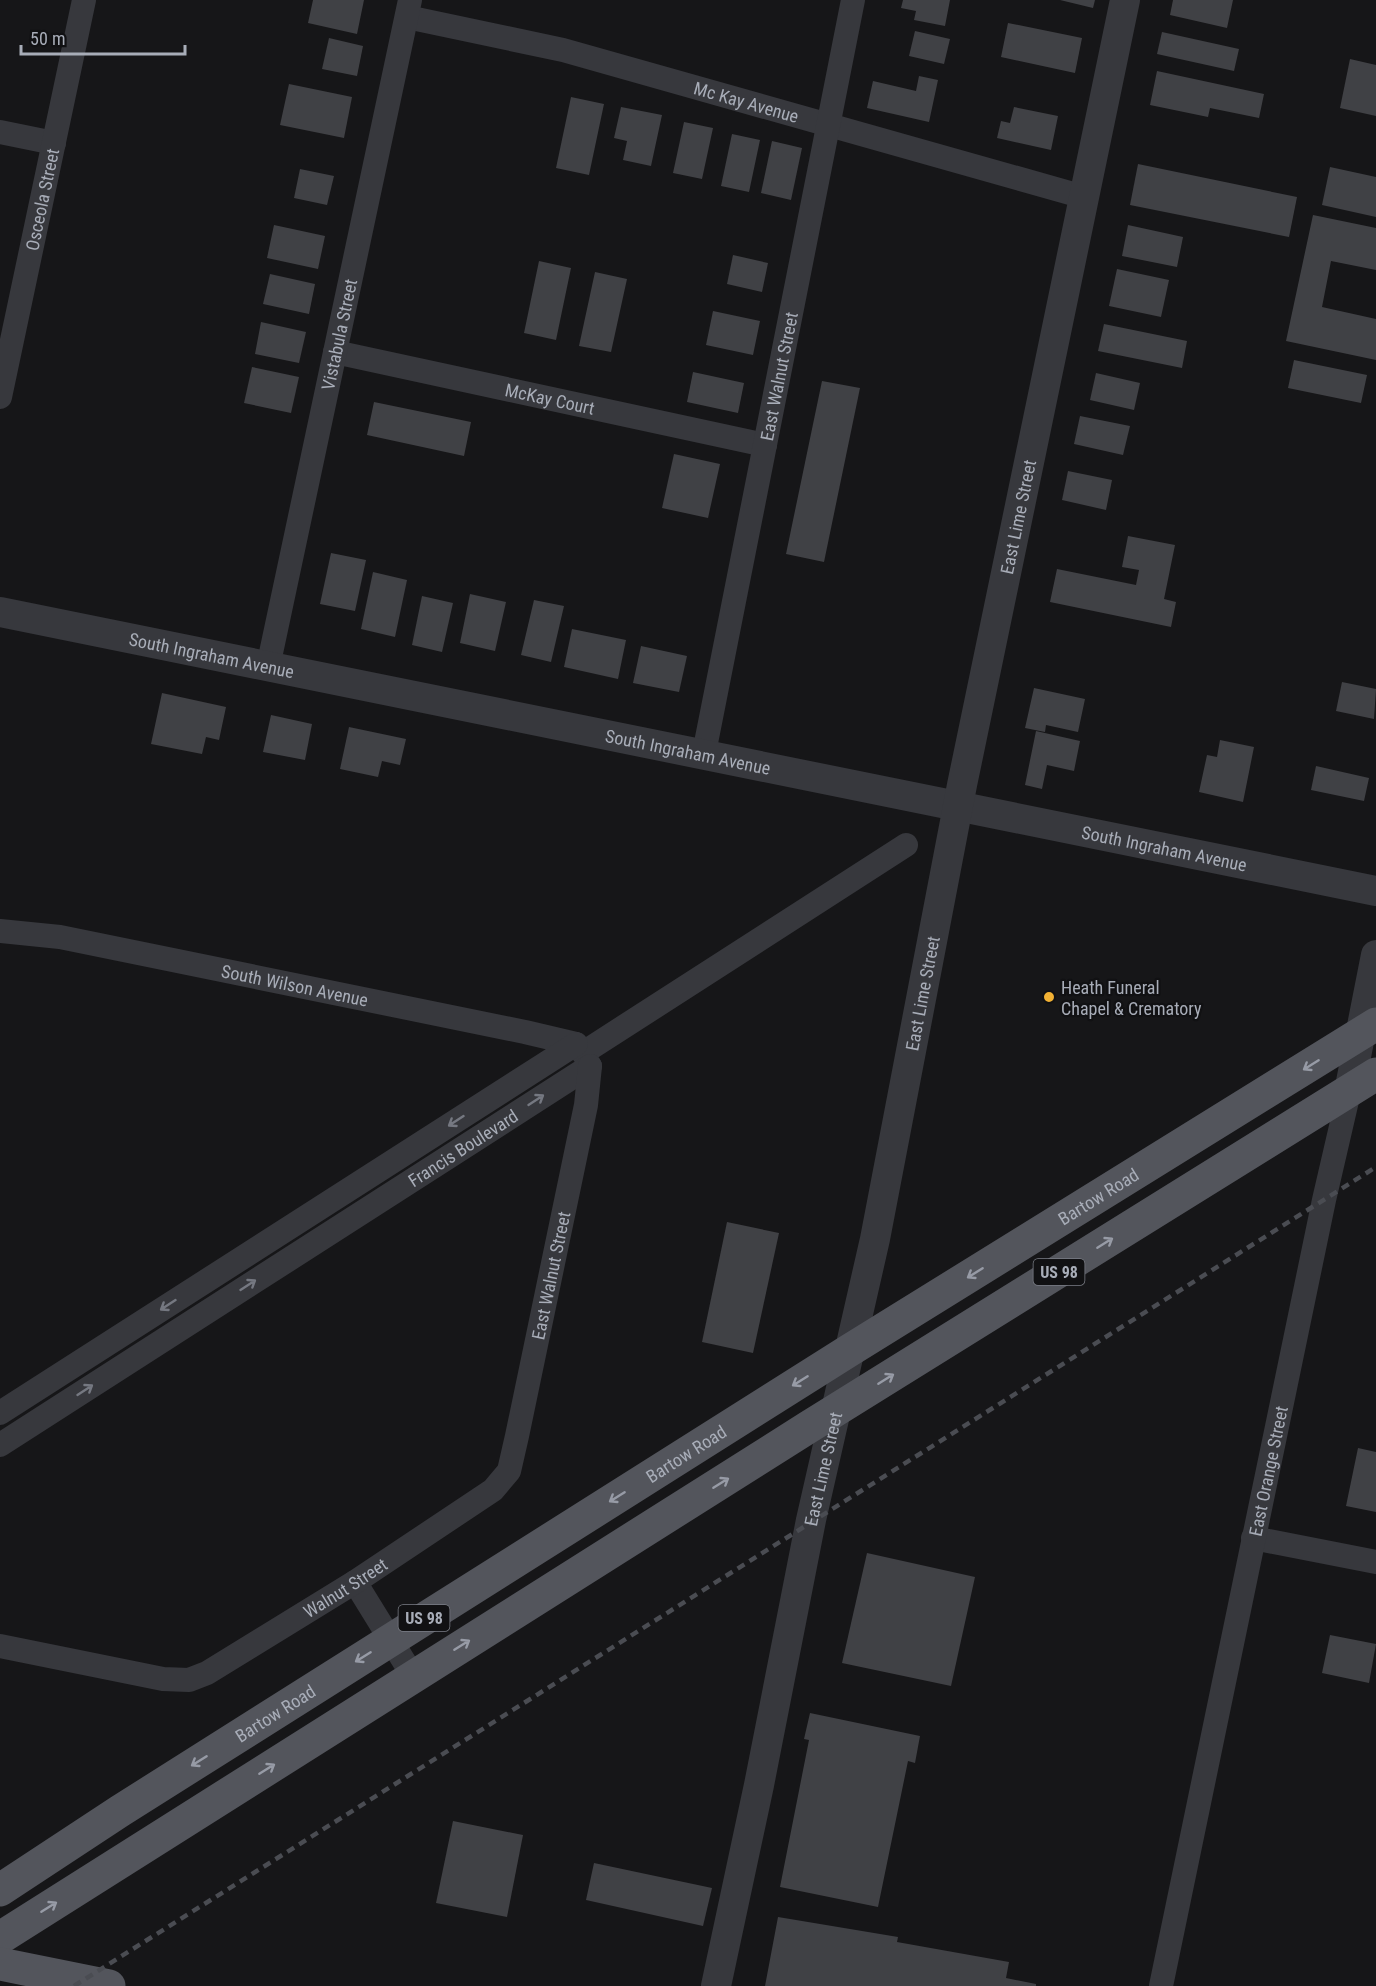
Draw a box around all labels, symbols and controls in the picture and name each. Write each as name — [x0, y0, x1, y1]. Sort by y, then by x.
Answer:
scale bar — [21, 18, 184, 56]
text: 50 m — [30, 28, 65, 49]
street label: Mc Kay Avenue — [692, 77, 801, 126]
street label: Osceola Street — [21, 146, 63, 252]
street label: Vistabula Street — [317, 277, 361, 392]
street label: East Walnut Street — [756, 310, 802, 442]
street label: McKay Court — [503, 379, 597, 418]
street label: East Lime Street — [996, 458, 1040, 576]
street label: South Ingraham Avenue — [127, 628, 296, 682]
street label: South Ingraham Avenue — [604, 725, 772, 778]
street label: South Ingraham Avenue — [1080, 821, 1249, 875]
street label: East Lime Street — [901, 934, 943, 1052]
street label: South Wilson Avenue — [220, 960, 370, 1010]
place label: Heath Funeral Chapel & Crematory — [1061, 977, 1202, 1019]
marker: Heath Funeral Chapel & Crematory — [1042, 990, 1056, 1004]
one-way arrow — [1303, 1059, 1320, 1071]
one-way arrow — [528, 1094, 544, 1106]
street label: Francis Boulevard — [404, 1105, 522, 1191]
one-way arrow — [447, 1114, 464, 1127]
street label: Bartow Road — [1054, 1163, 1142, 1229]
street label: East Walnut Street — [527, 1209, 574, 1341]
one-way arrow — [1096, 1237, 1113, 1249]
road number: US 98 — [1034, 1259, 1084, 1285]
one-way arrow — [967, 1267, 984, 1279]
one-way arrow — [240, 1278, 257, 1291]
one-way arrow — [159, 1299, 176, 1312]
one-way arrow — [877, 1373, 894, 1385]
one-way arrow — [792, 1376, 809, 1388]
one-way arrow — [76, 1384, 93, 1397]
street label: East Orange Street — [1244, 1404, 1292, 1538]
street label: East Lime Street — [800, 1410, 846, 1528]
street label: Bartow Road — [642, 1421, 730, 1487]
one-way arrow — [712, 1477, 729, 1489]
one-way arrow — [609, 1491, 626, 1503]
street label: Walnut Street — [299, 1553, 391, 1622]
road number: US 98 — [398, 1605, 450, 1631]
one-way arrow — [454, 1639, 471, 1652]
one-way arrow — [355, 1650, 372, 1663]
street label: Bartow Road — [231, 1680, 319, 1746]
one-way arrow — [191, 1755, 208, 1767]
one-way arrow — [259, 1762, 276, 1775]
one-way arrow — [41, 1900, 58, 1913]

